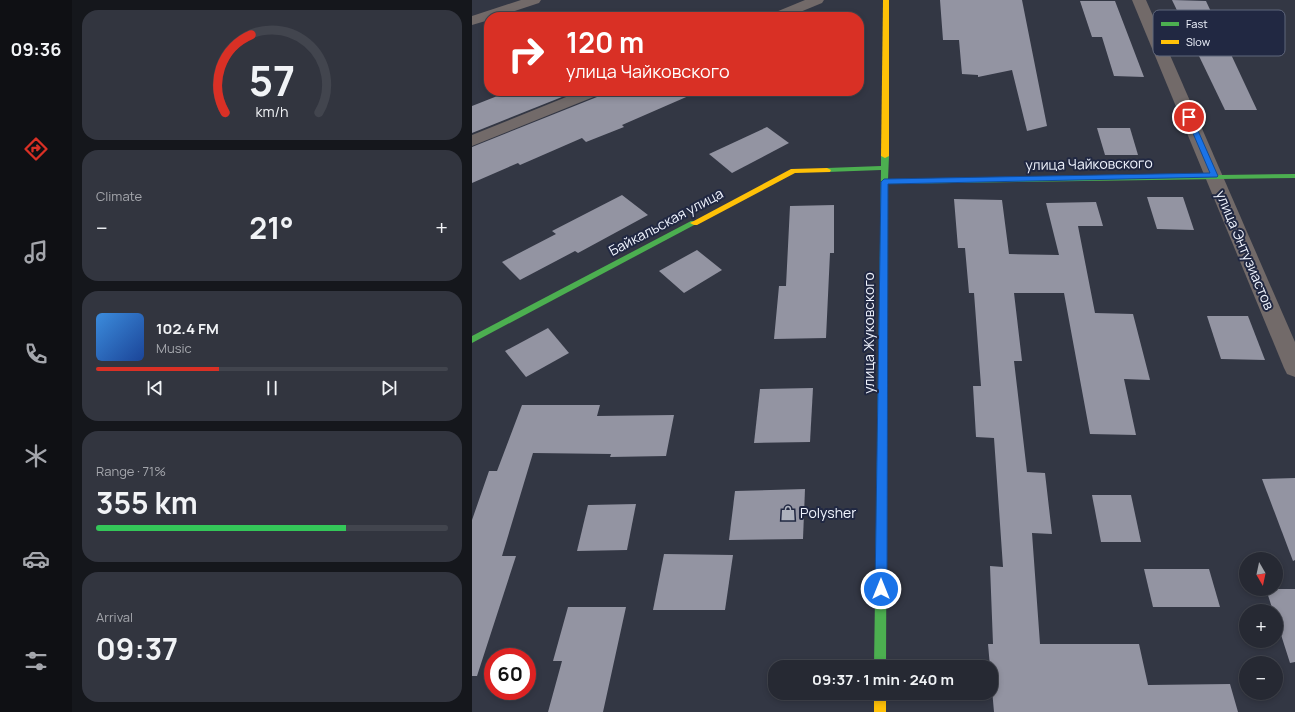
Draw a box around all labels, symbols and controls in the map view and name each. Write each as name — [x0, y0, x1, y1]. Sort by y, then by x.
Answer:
legend — [1153, 10, 1285, 56]
text: Fast — [1186, 16, 1208, 31]
text: 120 m — [566, 23, 644, 61]
icon: right — [500, 28, 552, 80]
text: Slow — [1186, 34, 1211, 49]
text: 09:36 — [11, 37, 61, 61]
text: 57 — [249, 52, 295, 108]
text: улица Чайковского — [566, 59, 730, 83]
pin — [1172, 100, 1206, 134]
text: km/h — [255, 102, 289, 121]
icon: arrive — [1178, 106, 1200, 128]
icon: directions — [22, 135, 50, 163]
street label: улица Чайковского — [1025, 153, 1153, 174]
street label: Байкальская улица — [605, 183, 726, 260]
text: Climate — [96, 187, 142, 205]
street label: улица Энтузиастов — [1212, 187, 1279, 313]
text: 21° — [249, 207, 294, 248]
text: − — [96, 213, 108, 243]
text: + — [435, 213, 448, 243]
icon: music — [22, 238, 50, 266]
street label: улица Жуковского — [859, 272, 878, 394]
text: 102.4 FM — [156, 318, 219, 339]
text: Music — [156, 339, 192, 357]
icon: phone — [22, 340, 50, 368]
icon: previous — [144, 377, 166, 399]
icon: pause — [261, 377, 283, 399]
icon: next — [378, 377, 400, 399]
icon: climate — [22, 442, 50, 470]
text: Range · 71% — [96, 462, 166, 480]
text: 355 km — [96, 482, 198, 523]
place label: Polysher — [800, 503, 856, 522]
shop icon: Polysher — [779, 504, 797, 522]
icon: car — [22, 545, 50, 573]
north arrow — [1239, 552, 1283, 596]
map controls — [1239, 552, 1283, 700]
position arrow — [860, 568, 902, 610]
button: + — [1239, 604, 1283, 648]
text: Arrival — [96, 608, 133, 626]
text: 09:37 — [96, 628, 178, 669]
icon: filters — [22, 647, 50, 675]
speed limit sign: 60 — [484, 648, 536, 700]
button: − — [1239, 656, 1283, 700]
text: 09:37 · 1 min · 240 m — [812, 669, 954, 690]

